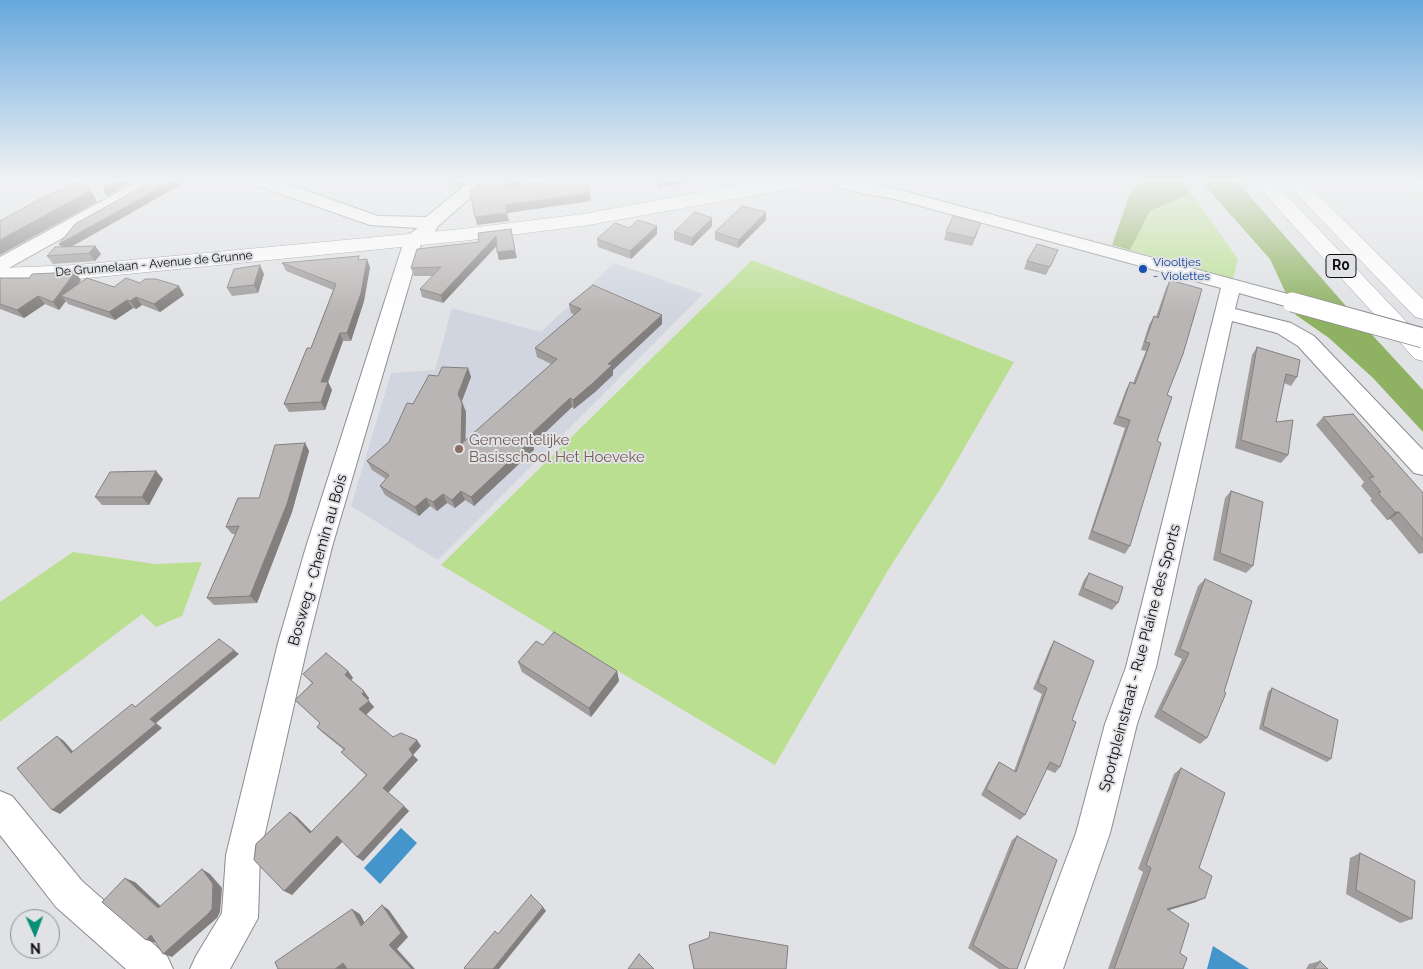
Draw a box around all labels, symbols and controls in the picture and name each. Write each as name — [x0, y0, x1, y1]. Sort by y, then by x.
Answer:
street label: De Grunnelaan - Avenue de Grunne — [55, 248, 253, 280]
place label: Viooltjes - Violettes — [1153, 255, 1210, 283]
road number: R0 — [1326, 255, 1356, 278]
marker: Viooltjes - Violettes — [1137, 263, 1149, 275]
place label: Gemeentelijke Basisschool Het Hoeveke — [469, 431, 645, 466]
marker: Gemeentelijke Basisschool Het Hoeveke — [453, 443, 465, 455]
street label: Bosweg - Chemin au Bois — [285, 472, 351, 648]
street label: Sportpleinstraat - Rue Plaine des Sports — [1096, 522, 1184, 794]
north arrow — [10, 909, 60, 959]
text: N — [30, 940, 41, 956]

